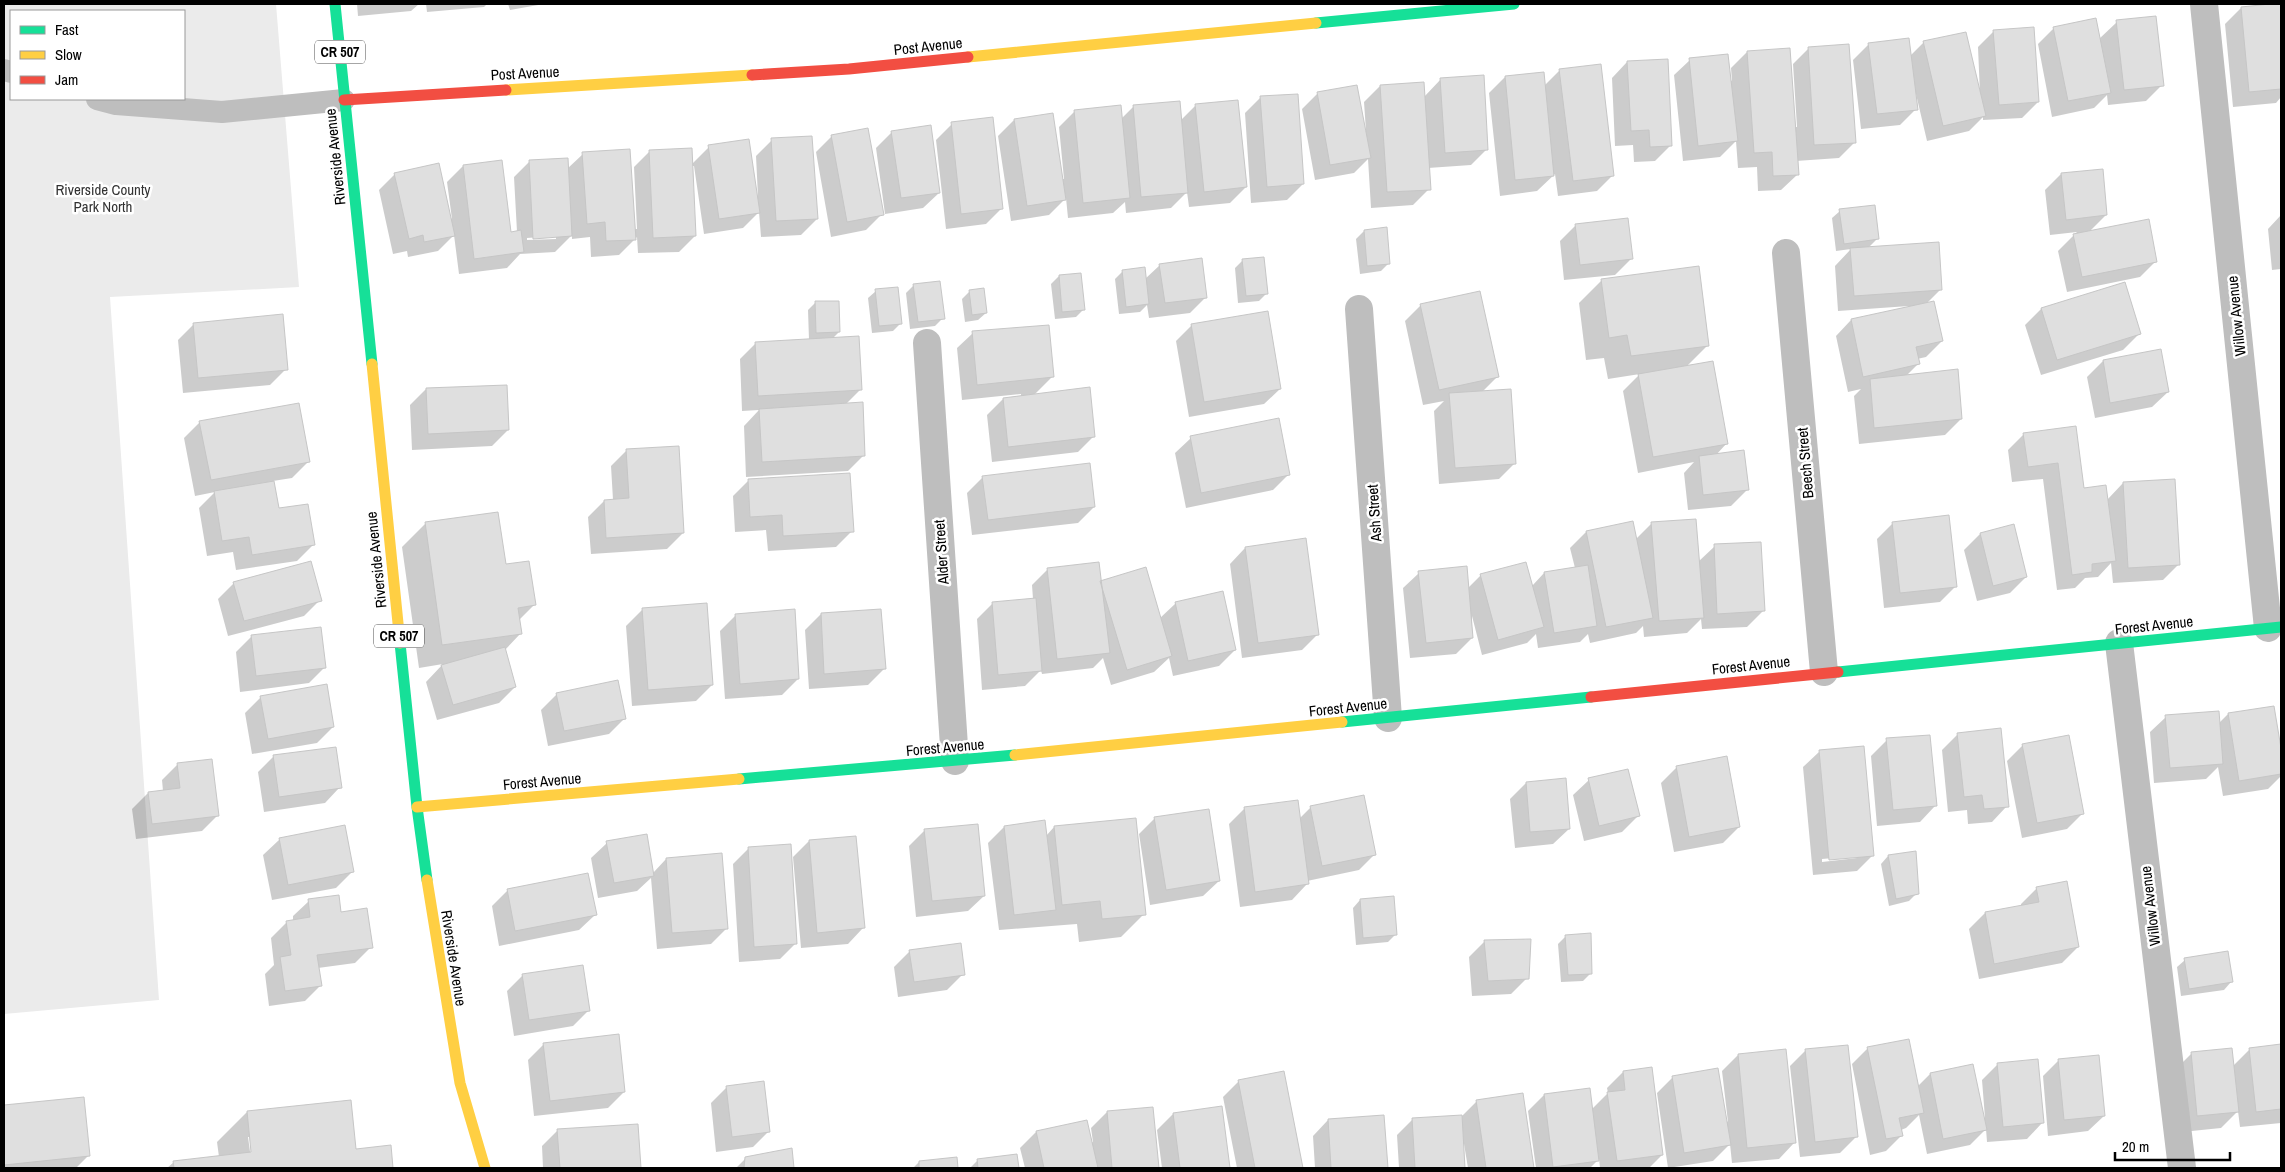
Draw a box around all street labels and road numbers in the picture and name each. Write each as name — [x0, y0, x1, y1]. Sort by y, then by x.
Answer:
street label: Post Avenue — [893, 32, 963, 60]
road number: CR 507 — [315, 41, 365, 64]
street label: Post Avenue — [490, 61, 560, 85]
street label: Riverside Avenue — [319, 108, 351, 206]
street label: Willow Avenue — [2221, 275, 2251, 357]
street label: Beech Street — [1791, 426, 1819, 499]
street label: Ash Street — [1361, 483, 1387, 543]
street label: Riverside Avenue — [360, 511, 392, 609]
street label: Alder Street — [928, 518, 954, 586]
street label: Forest Avenue — [2114, 610, 2194, 640]
road number: CR 507 — [374, 624, 424, 648]
street label: Forest Avenue — [1711, 650, 1791, 680]
street label: Forest Avenue — [1308, 692, 1388, 722]
street label: Forest Avenue — [905, 733, 985, 761]
street label: Forest Avenue — [502, 767, 582, 795]
street label: Willow Avenue — [2135, 865, 2165, 947]
street label: Riverside Avenue — [436, 909, 472, 1008]

